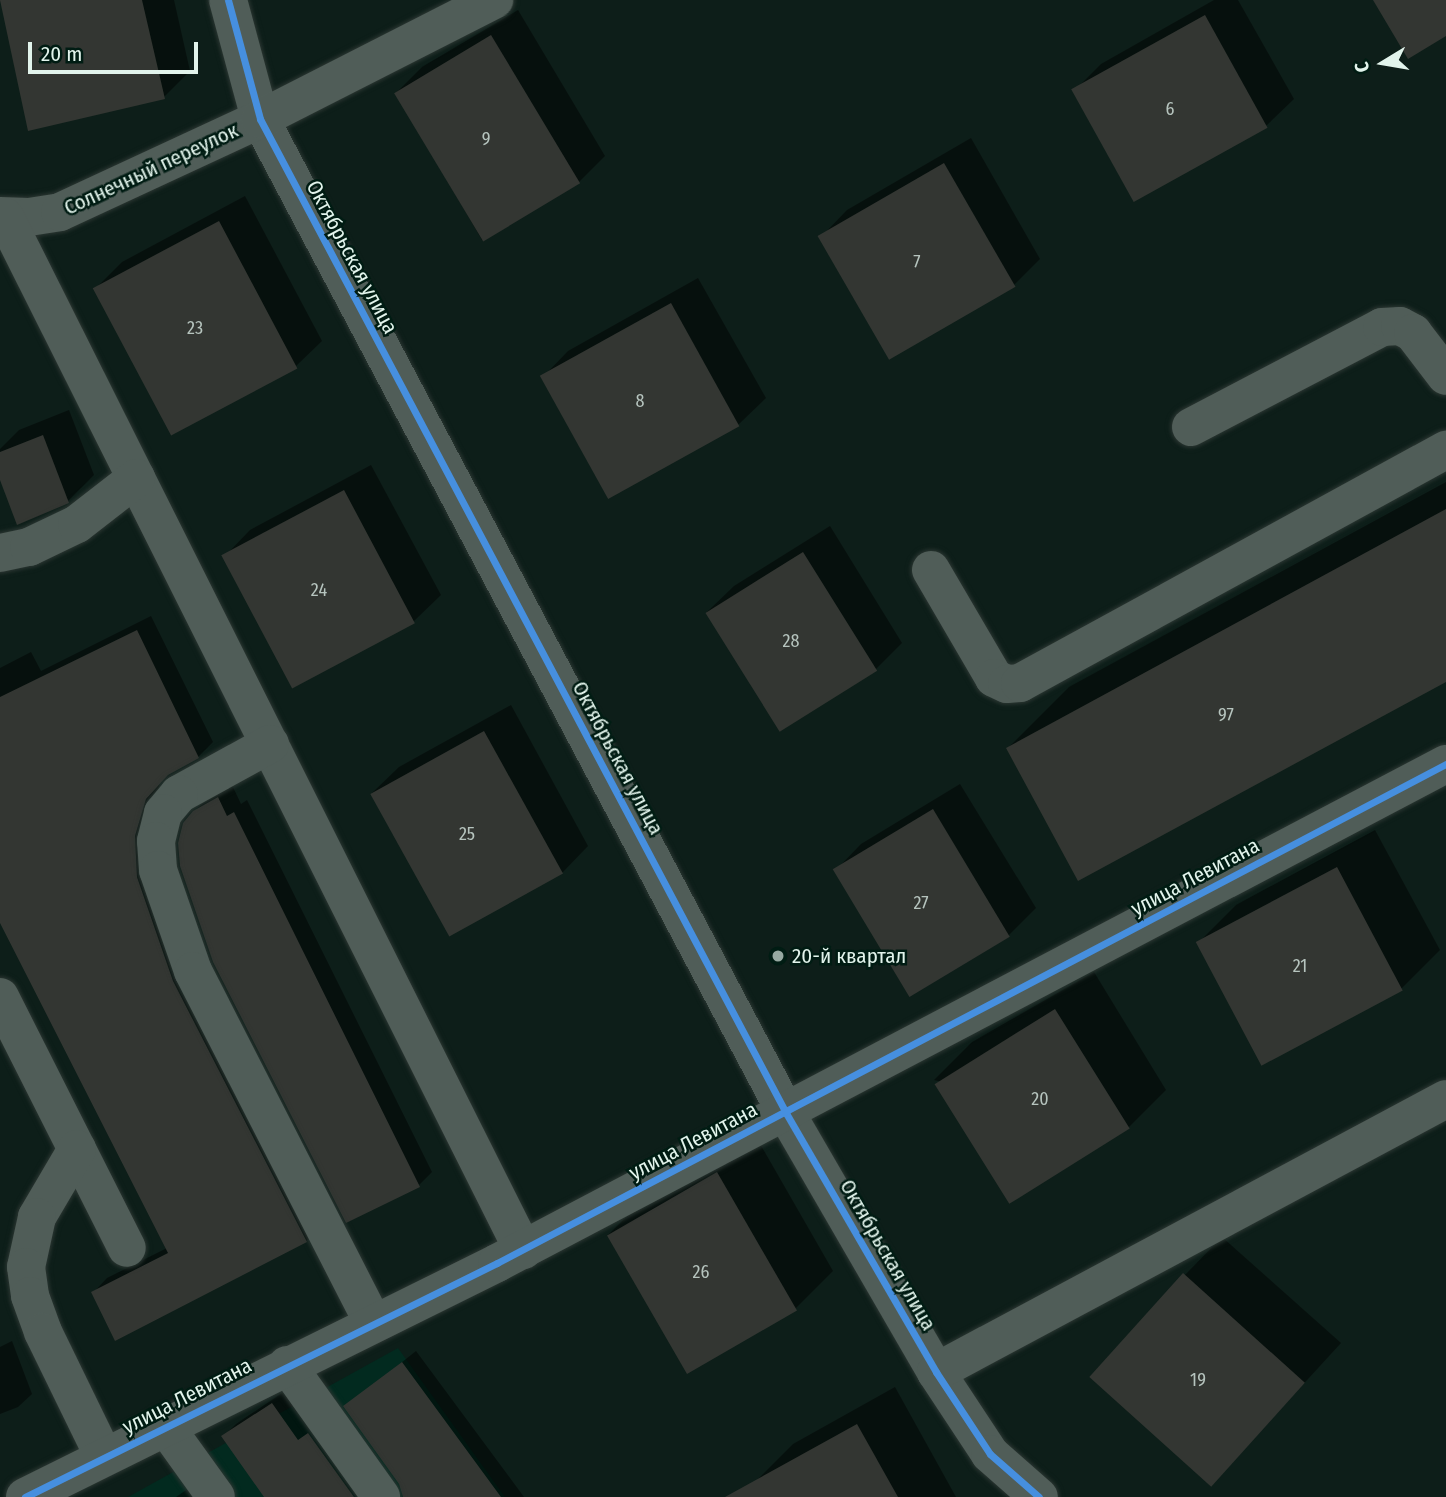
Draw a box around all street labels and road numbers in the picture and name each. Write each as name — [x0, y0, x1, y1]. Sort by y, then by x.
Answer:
street label: Солнечный переулок — [60, 118, 242, 220]
street label: Октябрьская улица — [301, 176, 403, 338]
street label: Октябрьская улица — [567, 677, 669, 839]
street label: улица Левитана — [1127, 833, 1263, 921]
street label: улица Левитана — [625, 1097, 761, 1185]
street label: Октябрьская улица — [835, 1175, 941, 1335]
street label: улица Левитана — [118, 1353, 256, 1439]

